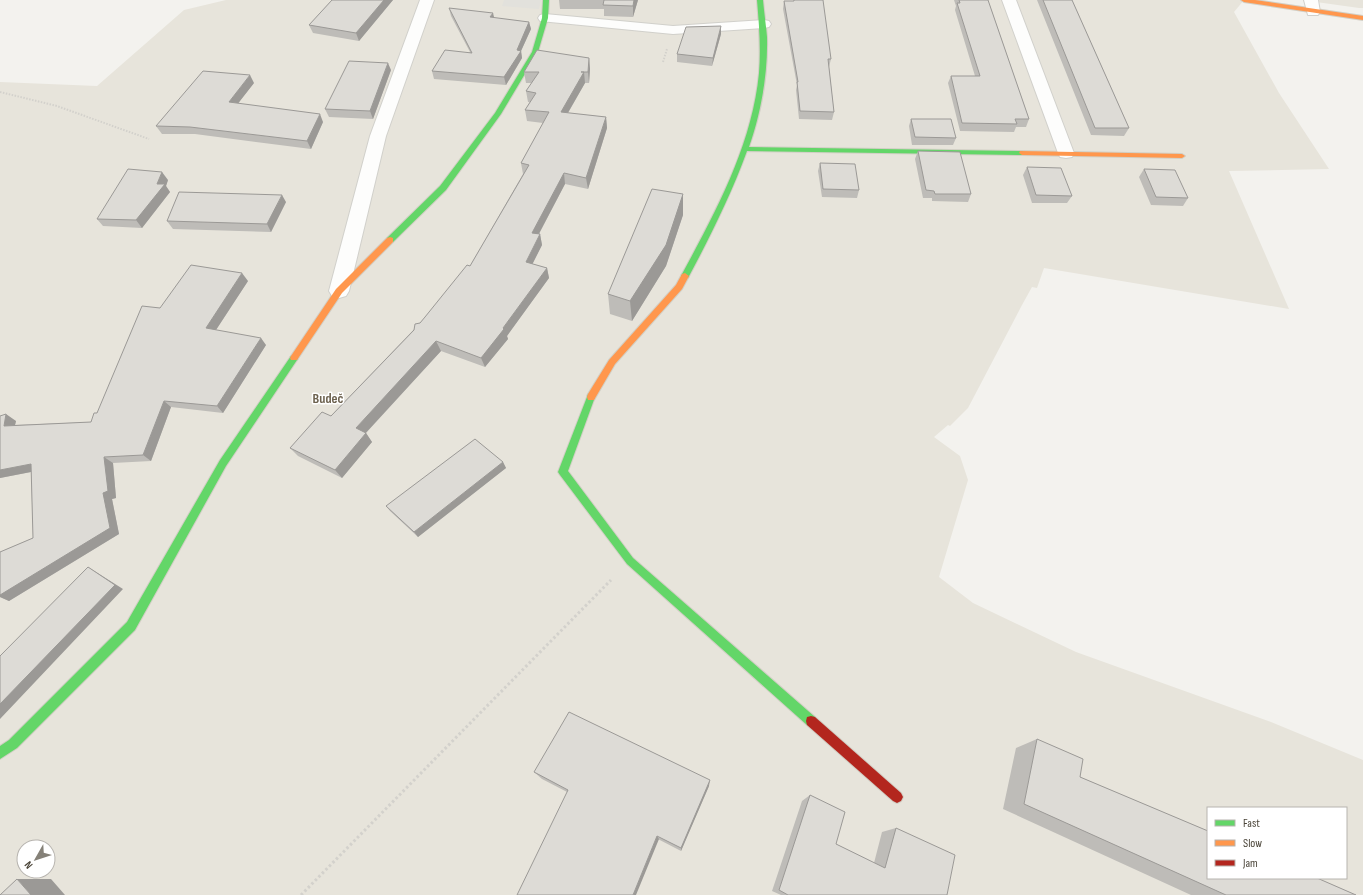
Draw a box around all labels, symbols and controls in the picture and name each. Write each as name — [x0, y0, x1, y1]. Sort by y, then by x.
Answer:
district label: Budeč — [313, 390, 343, 407]
legend — [1207, 807, 1347, 879]
text: Fast — [1243, 816, 1260, 831]
text: Slow — [1243, 836, 1262, 851]
north arrow — [16, 839, 56, 879]
text: Jam — [1242, 856, 1258, 871]
text: N — [22, 859, 36, 871]

